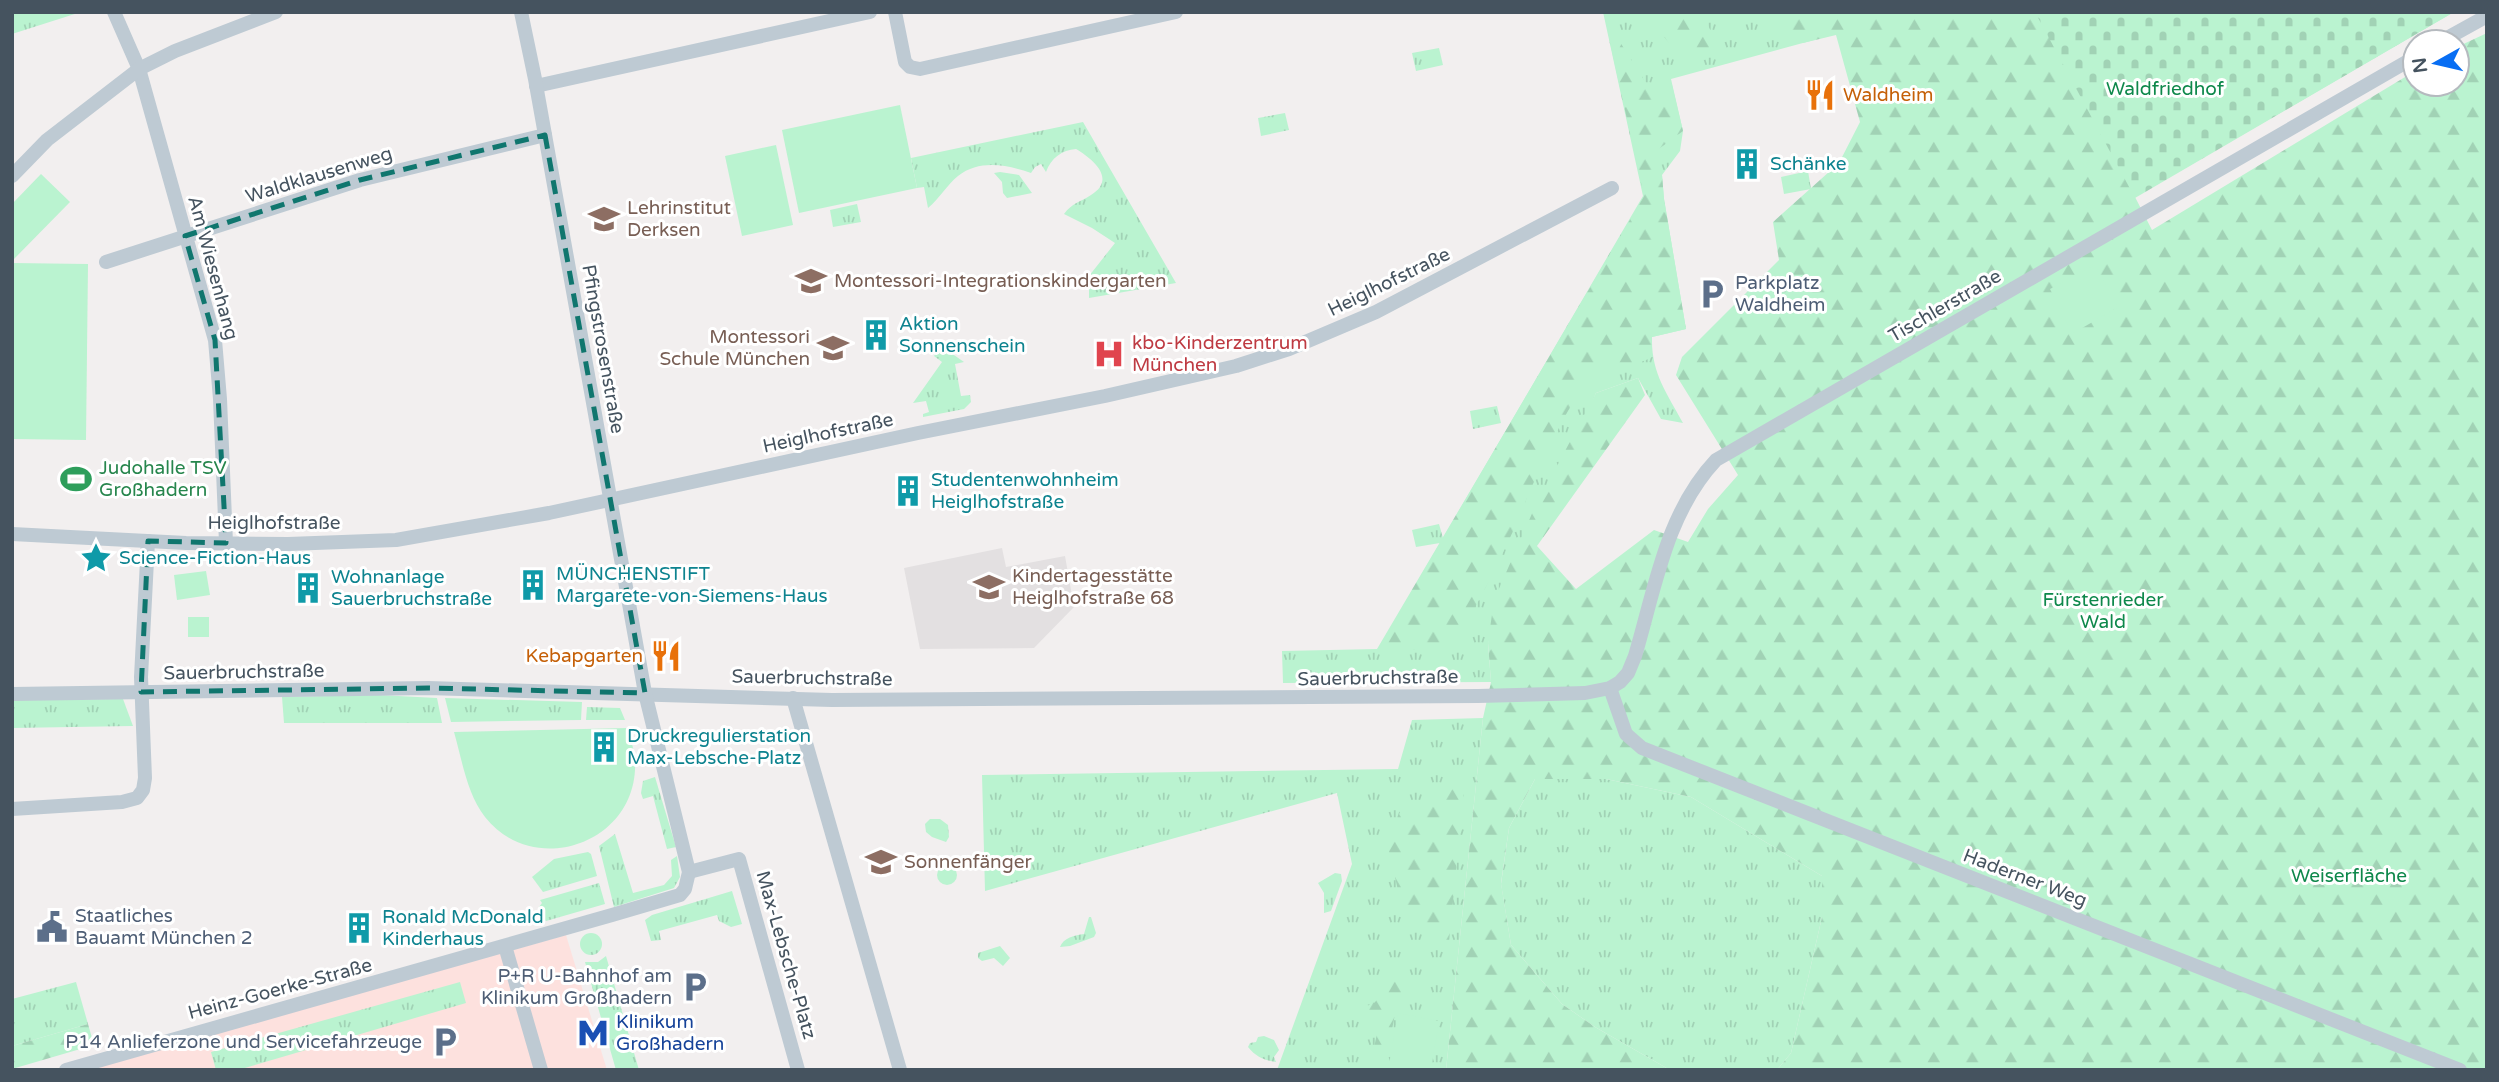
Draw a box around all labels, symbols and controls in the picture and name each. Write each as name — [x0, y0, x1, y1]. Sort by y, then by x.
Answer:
north arrow — [2401, 28, 2471, 98]
text: N — [2408, 56, 2432, 74]
restaurant icon: Waldheim — [1803, 78, 1837, 112]
park label: Waldfriedhof — [2106, 78, 2225, 100]
place label: Waldheim — [1843, 84, 1933, 106]
street label: Waldklausenweg — [243, 142, 395, 208]
building icon: Schänke — [1730, 147, 1764, 181]
place label: Schänke — [1770, 153, 1847, 175]
street label: Am Wiesenhang — [183, 194, 243, 342]
place label: Lehrinstitut Derksen — [627, 197, 731, 241]
school or university icon: Lehrinstitut Derksen — [587, 202, 621, 236]
street label: Heiglhofstraße — [1324, 243, 1454, 321]
street label: Pfingstrosenstraße — [577, 263, 629, 435]
school or university icon: Montessori-Integrationskindergarten — [794, 264, 828, 298]
street label: Tischlerstraße — [1885, 265, 2005, 347]
place label: Montessori-Integrationskindergarten — [834, 270, 1167, 292]
place label: Parkplatz Waldheim — [1735, 272, 1825, 316]
parking icon: Parkplatz Waldheim — [1695, 277, 1729, 311]
place label: Aktion Sonnenschein — [899, 313, 1026, 357]
building icon: Aktion Sonnenschein — [859, 318, 893, 352]
place label: Montessori Schule München — [659, 326, 810, 370]
school or university icon: Montessori Schule München — [816, 331, 850, 365]
place label: kbo-Kinderzentrum München — [1132, 332, 1308, 376]
hospital icon: kbo-Kinderzentrum München — [1092, 337, 1126, 371]
street label: Heiglhofstraße — [761, 408, 895, 458]
place label: Judohalle TSV Großhadern — [99, 457, 227, 501]
sports icon: Judohalle TSV Großhadern — [59, 462, 93, 496]
place label: Studentenwohnheim Heiglhofstraße — [931, 469, 1119, 513]
building icon: Studentenwohnheim Heiglhofstraße — [891, 474, 925, 508]
street label: Heiglhofstraße — [207, 512, 341, 534]
place icon: Science-Fiction-Haus — [79, 541, 113, 575]
place label: Science-Fiction-Haus — [119, 547, 311, 569]
place label: MÜNCHENSTIFT Margarete-von-Siemens-Haus — [556, 563, 828, 607]
place label: Kindertagesstätte Heiglhofstraße 68 — [1012, 565, 1174, 609]
place label: Wohnanlage Sauerbruchstraße — [331, 566, 492, 610]
building icon: MÜNCHENSTIFT Margarete-von-Siemens-Haus — [516, 568, 550, 602]
school or university icon: Kindertagesstätte Heiglhofstraße 68 — [972, 570, 1006, 604]
building icon: Wohnanlage Sauerbruchstraße — [291, 571, 325, 605]
park label: Fürstenrieder Wald — [2042, 589, 2164, 633]
restaurant icon: Kebapgarten — [649, 639, 683, 673]
place label: Kebapgarten — [525, 645, 643, 667]
street label: Sauerbruchstraße — [163, 660, 325, 684]
street label: Sauerbruchstraße — [731, 666, 893, 690]
street label: Sauerbruchstraße — [1297, 666, 1459, 690]
place label: Druckregulierstation Max-Lebsche-Platz — [627, 725, 811, 769]
building icon: Druckregulierstation Max-Lebsche-Platz — [587, 730, 621, 764]
street label: Haderner Weg — [1960, 844, 2090, 912]
school or university icon: Sonnenfänger — [864, 845, 898, 879]
place label: Sonnenfänger — [904, 851, 1032, 873]
park label: Weiserfläche — [2291, 865, 2407, 887]
street label: Max-Lebsche-Platz — [751, 868, 821, 1042]
place label: Staatliches Bauamt München 2 — [75, 905, 253, 949]
place label: Ronald McDonald Kinderhaus — [382, 906, 544, 950]
public building icon: Staatliches Bauamt München 2 — [35, 910, 69, 944]
building icon: Ronald McDonald Kinderhaus — [342, 911, 376, 945]
street label: Heinz-Goerke-Straße — [186, 954, 374, 1024]
place label: P+R U-Bahnhof am Klinikum Großhadern — [481, 965, 672, 1009]
parking icon: P+R U-Bahnhof am Klinikum Großhadern — [678, 970, 712, 1004]
place label: Klinikum Großhadern — [616, 1011, 724, 1055]
metro station icon: Klinikum Großhadern — [576, 1016, 610, 1050]
parking icon: P14 Anlieferzone und Servicefahrzeuge — [428, 1025, 462, 1059]
place label: P14 Anlieferzone und Servicefahrzeuge — [65, 1031, 422, 1053]

